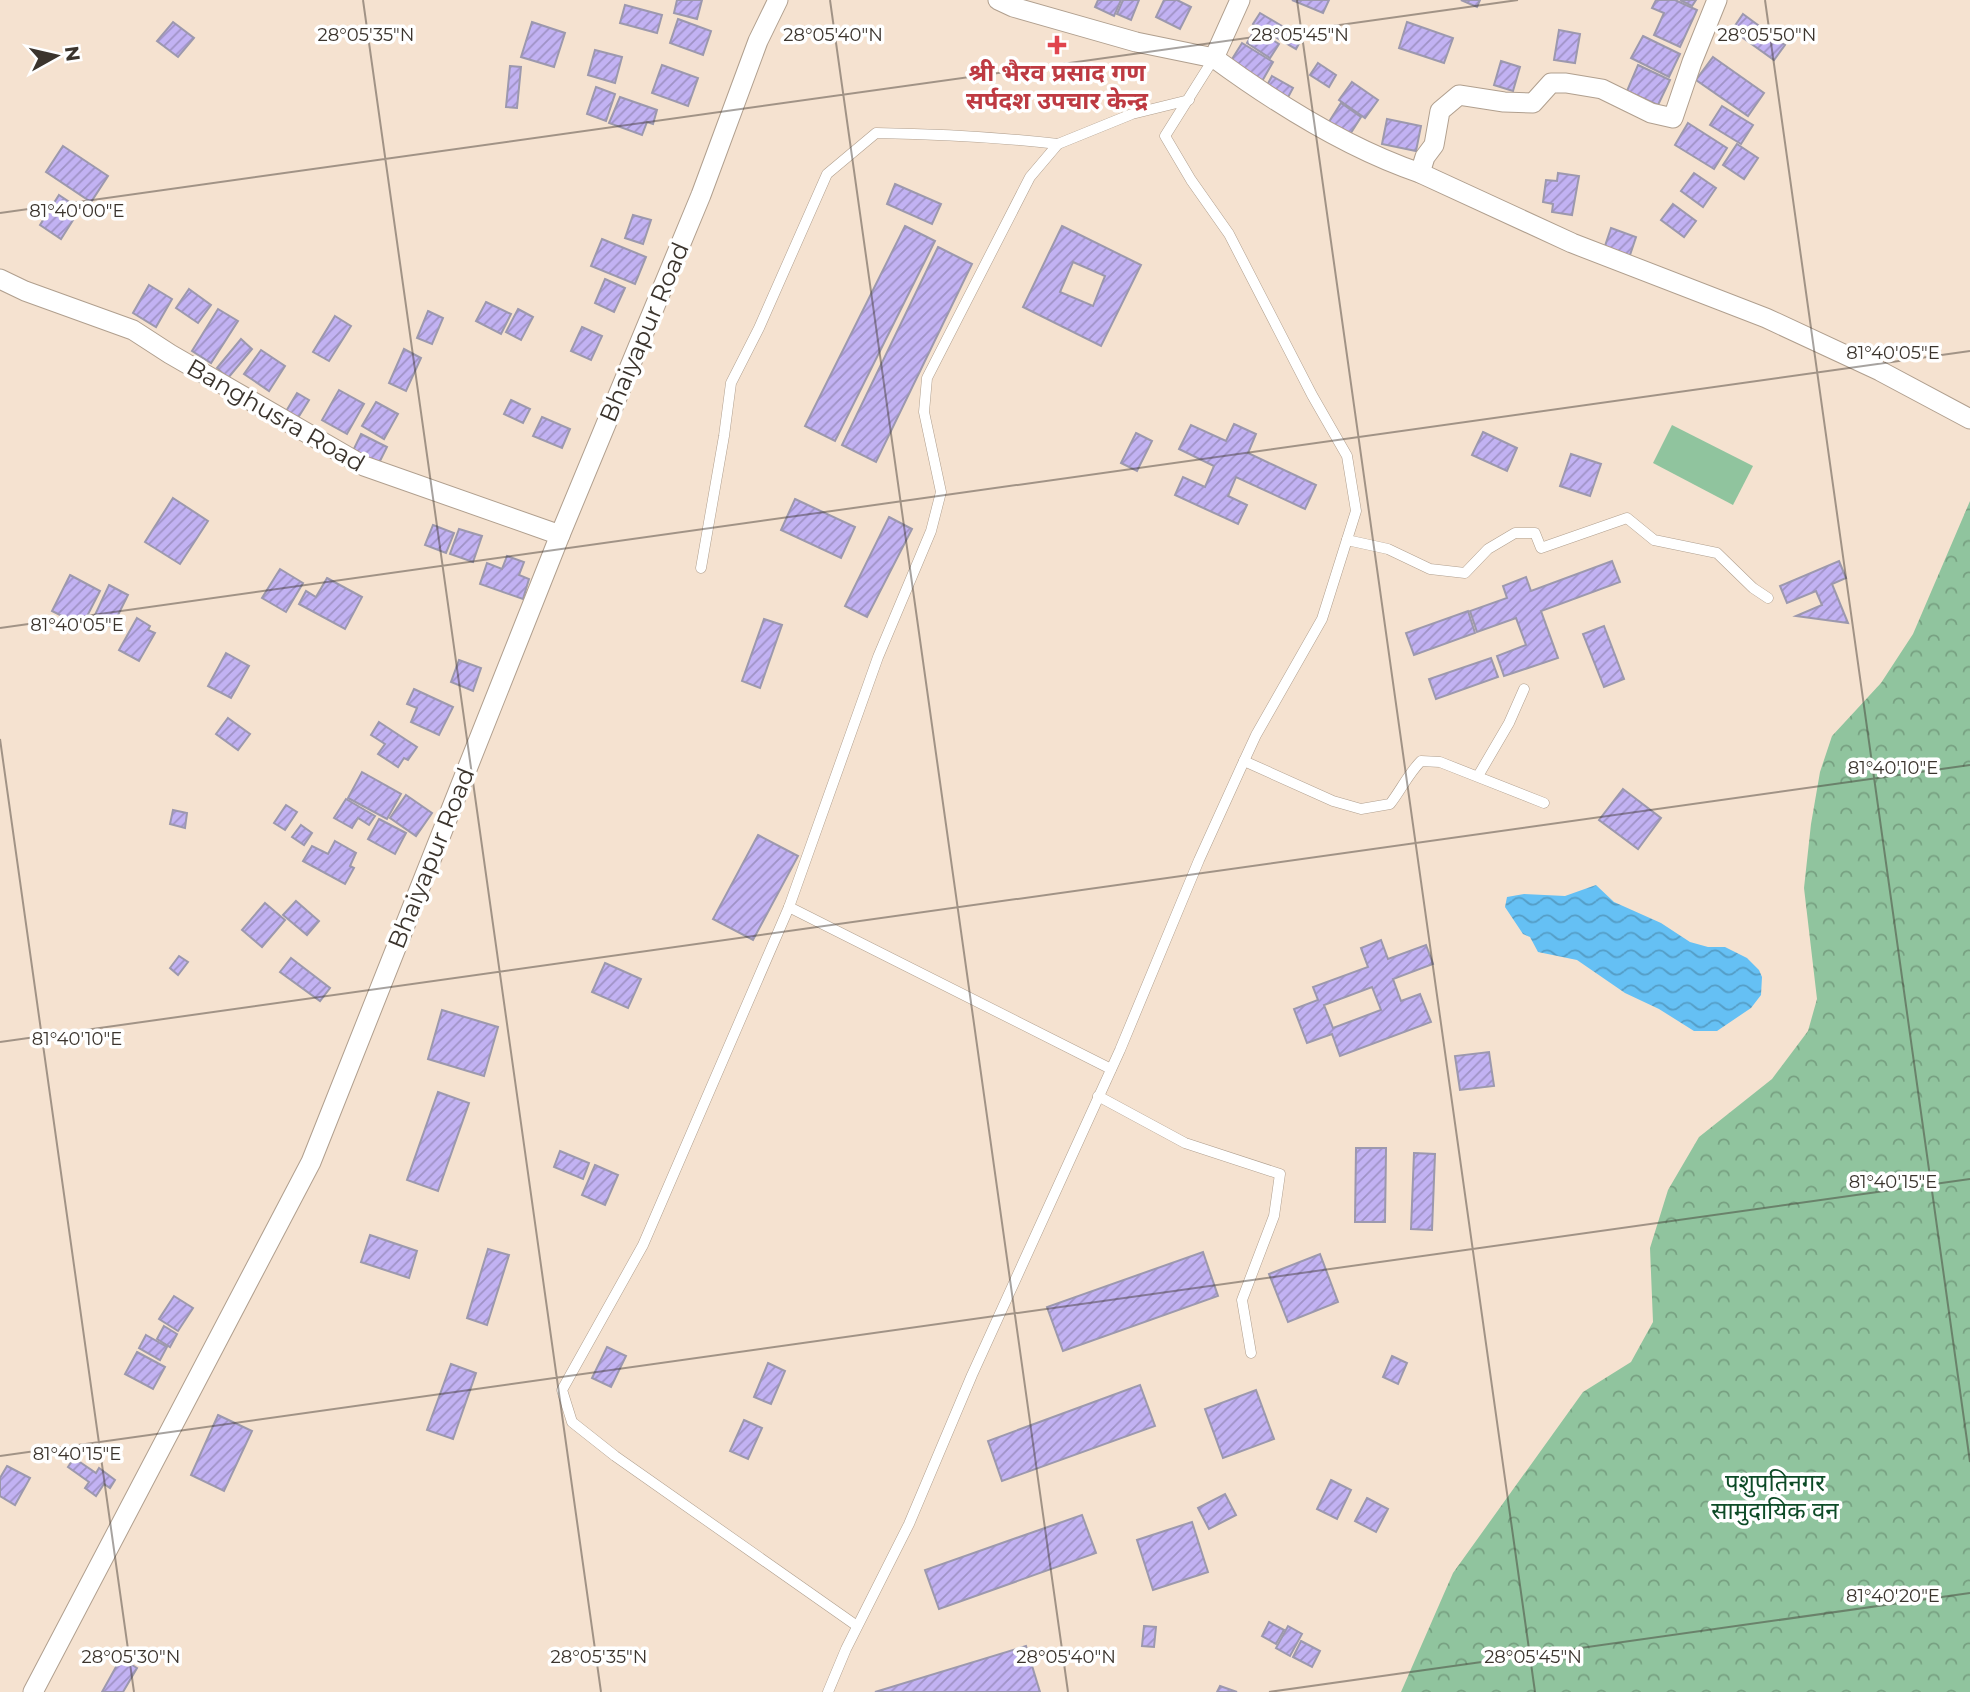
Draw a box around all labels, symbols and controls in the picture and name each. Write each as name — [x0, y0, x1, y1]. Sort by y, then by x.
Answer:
north arrow — [21, 21, 91, 91]
text: 28°05'35"N — [318, 24, 414, 46]
text: 28°05'40"N — [783, 24, 883, 46]
text: 28°05'45"N — [1251, 24, 1349, 46]
text: 28°05'50"N — [1718, 24, 1816, 46]
marker: श्री भैरव प्रसाद गण सर्पदश उपचार केन्द्र — [1047, 35, 1067, 55]
text: N — [60, 44, 85, 63]
place label: श्री भैरव प्रसाद गण सर्पदश उपचार केन्द्र — [966, 58, 1149, 115]
text: 81°40'00"E — [29, 200, 125, 222]
street label: Bhaiyapur Road — [593, 238, 695, 426]
text: 81°40'05"E — [1846, 342, 1940, 364]
street label: Banghusra Road — [182, 352, 370, 478]
text: 81°40'05"E — [30, 614, 124, 636]
text: 81°40'10"E — [1848, 757, 1938, 779]
street label: Bhaiyapur Road — [381, 763, 481, 953]
text: 81°40'10"E — [32, 1028, 122, 1050]
text: 81°40'15"E — [1849, 1171, 1937, 1193]
text: 81°40'15"E — [33, 1443, 121, 1465]
park label: पशुपतिनगर सामुदायिक वन — [1711, 1468, 1839, 1526]
text: 81°40'20"E — [1846, 1585, 1940, 1607]
text: 28°05'30"N — [82, 1646, 180, 1668]
text: 28°05'35"N — [551, 1646, 647, 1668]
text: 28°05'40"N — [1016, 1646, 1116, 1668]
text: 28°05'45"N — [1484, 1646, 1582, 1668]

